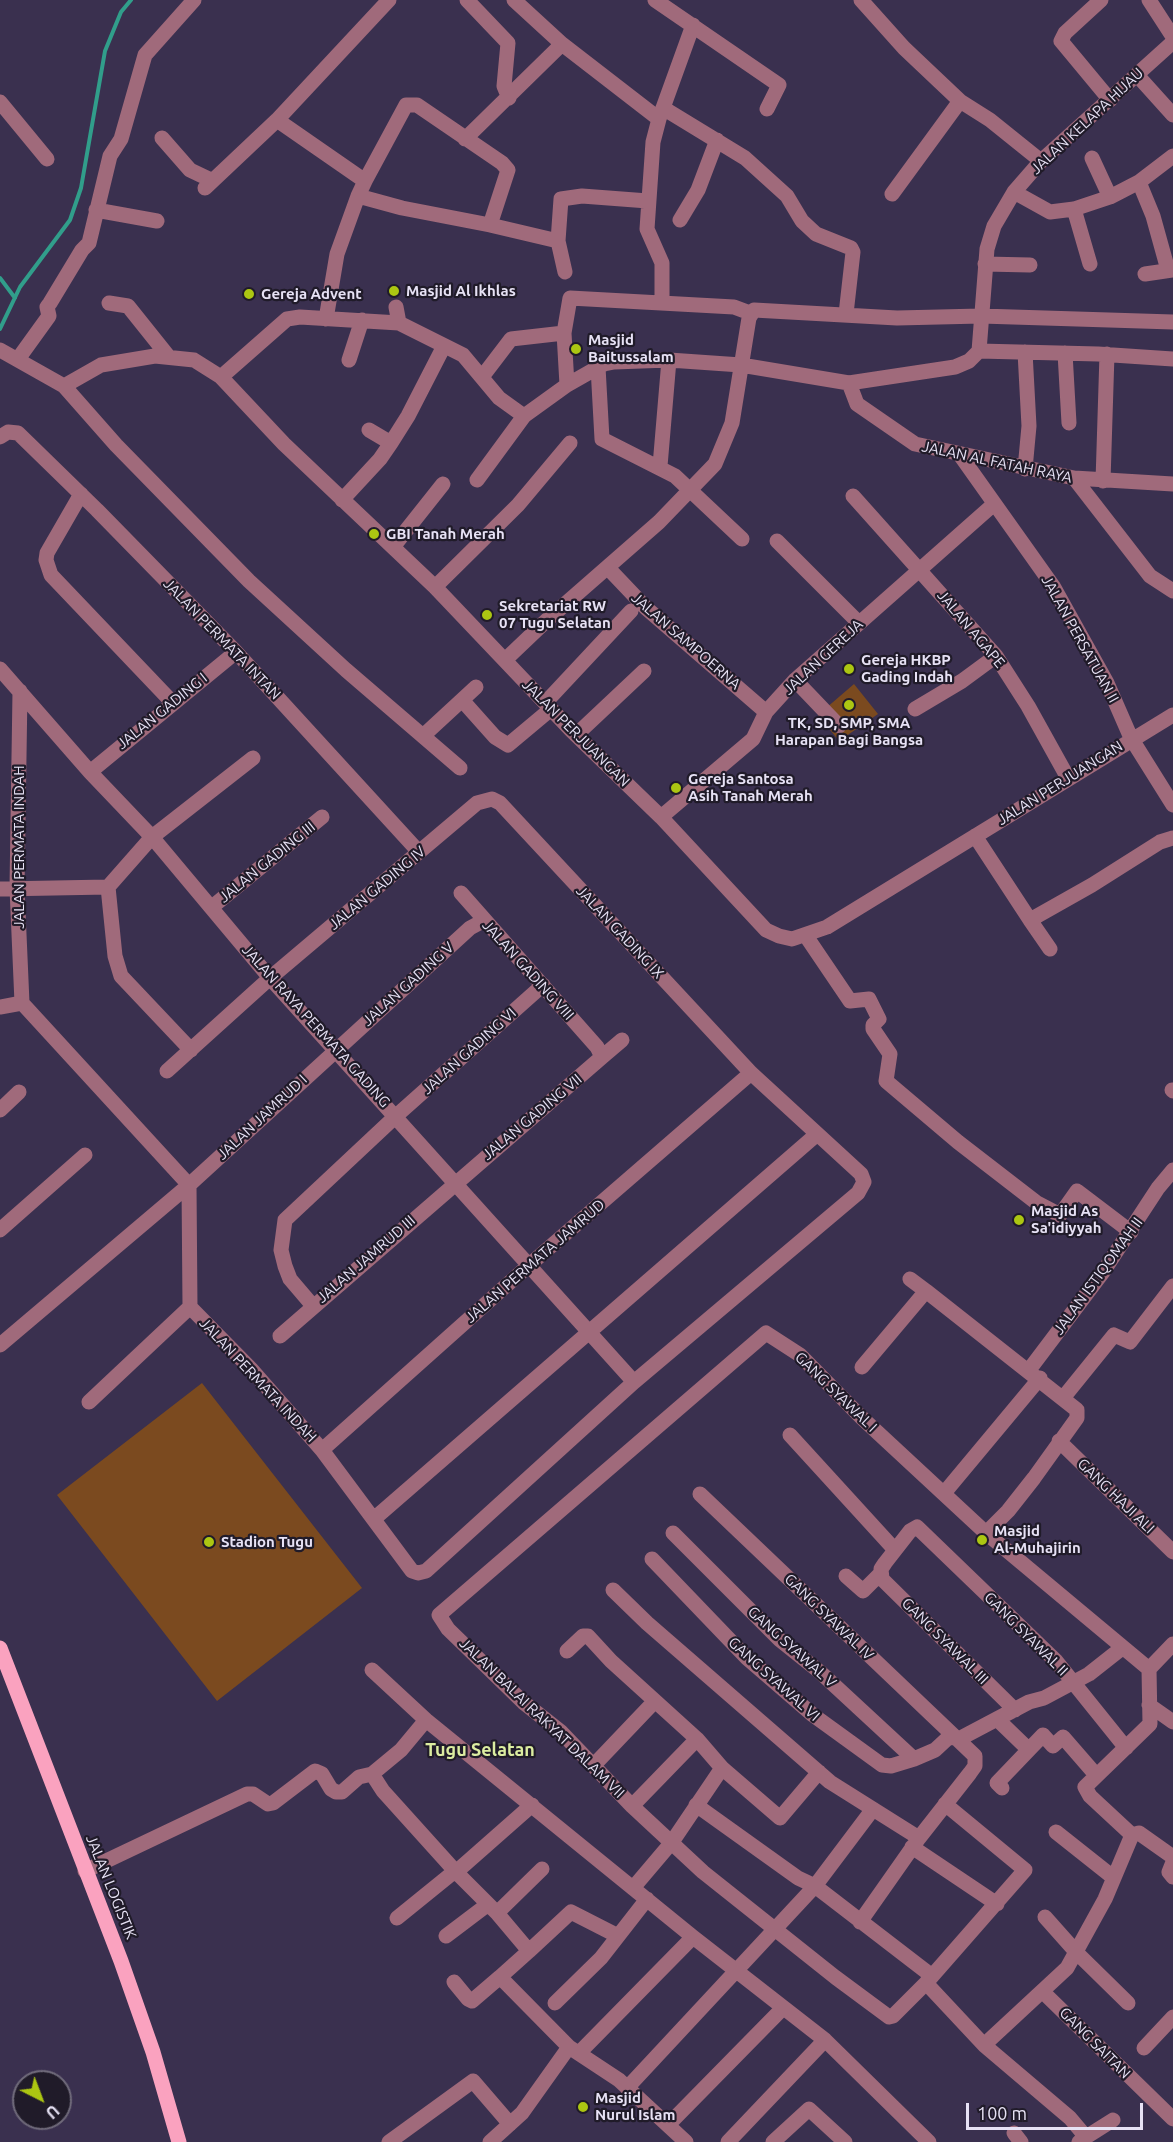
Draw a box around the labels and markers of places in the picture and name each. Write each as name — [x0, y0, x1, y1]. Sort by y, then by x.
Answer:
place label: Masjid Al Ikhlas — [406, 282, 516, 300]
marker: Masjid Al Ikhlas — [387, 284, 401, 298]
place label: Gereja Advent — [261, 285, 362, 303]
marker: Gereja Advent — [242, 287, 256, 301]
place label: Masjid Baitussalam — [588, 331, 674, 366]
marker: Masjid Baitussalam — [569, 342, 583, 356]
place label: GBI Tanah Merah — [386, 525, 505, 543]
marker: GBI Tanah Merah — [367, 527, 381, 541]
place label: Sekretariat RW 07 Tugu Selatan — [499, 597, 611, 632]
marker: Sekretariat RW 07 Tugu Selatan — [480, 608, 494, 622]
place label: Gereja HKBP Gading Indah — [861, 651, 953, 686]
marker: Gereja HKBP Gading Indah — [842, 662, 856, 676]
marker: TK, SD, SMP, SMA Harapan Bagi Bangsa — [842, 698, 856, 712]
place label: TK, SD, SMP, SMA Harapan Bagi Bangsa — [775, 714, 923, 749]
place label: Gereja Santosa Asih Tanah Merah — [688, 770, 813, 805]
marker: Gereja Santosa Asih Tanah Merah — [669, 781, 683, 795]
place label: Masjid As Sa'idiyyah — [1031, 1202, 1101, 1237]
marker: Masjid As Sa'idiyyah — [1012, 1213, 1026, 1227]
place label: Masjid Al-Muhajirin — [994, 1522, 1081, 1557]
place label: Stadion Tugu — [221, 1533, 313, 1551]
marker: Masjid Al-Muhajirin — [975, 1533, 989, 1547]
marker: Stadion Tugu — [202, 1535, 216, 1549]
place label: Masjid Nurul Islam — [595, 2089, 675, 2124]
marker: Masjid Nurul Islam — [576, 2100, 590, 2114]

